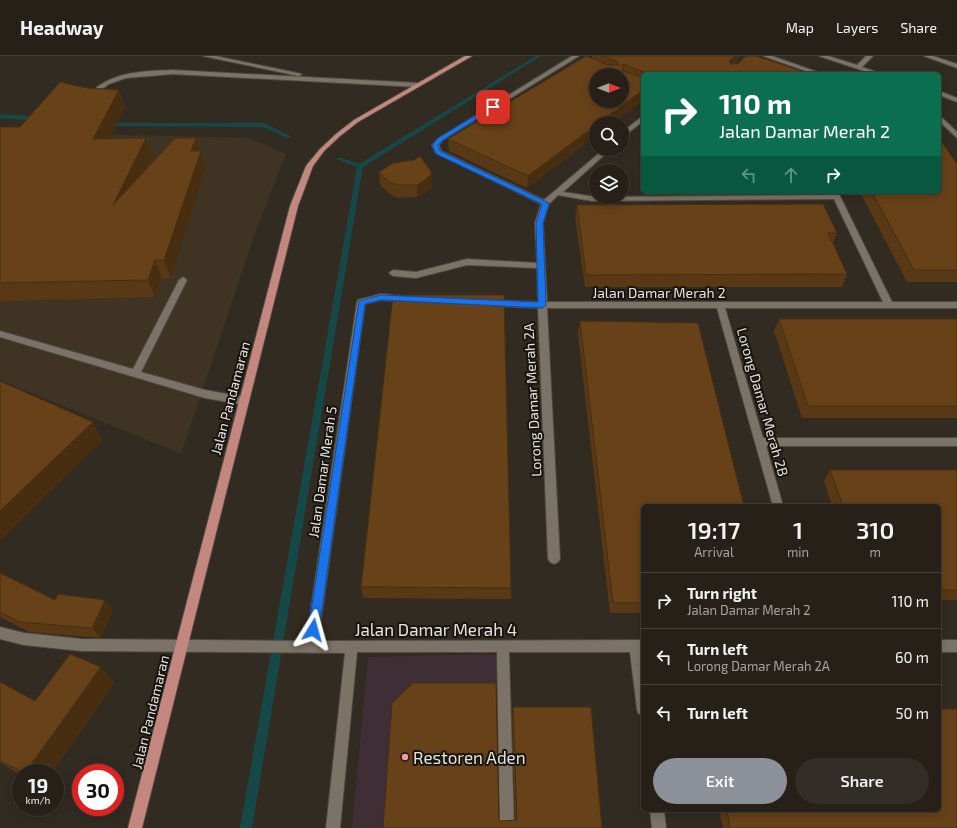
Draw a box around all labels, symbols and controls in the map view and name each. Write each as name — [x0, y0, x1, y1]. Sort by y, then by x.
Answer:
text: Headway — [20, 16, 104, 39]
text: Map — [786, 19, 814, 36]
text: Layers — [836, 19, 878, 36]
text: Share — [900, 19, 937, 36]
north arrow — [589, 68, 629, 108]
map controls — [589, 68, 629, 204]
text: 110 m — [719, 86, 792, 120]
icon: right — [653, 88, 705, 140]
pin — [476, 90, 510, 124]
icon: arrive — [482, 96, 504, 118]
button: search — [589, 116, 629, 156]
text: Jalan Damar Merah 2 — [719, 120, 890, 142]
button: layers — [589, 164, 629, 204]
icon: left — [738, 164, 760, 186]
icon: ahead — [780, 164, 802, 186]
icon: right — [822, 164, 844, 186]
street label: Jalan Damar Merah 2 — [592, 284, 726, 301]
street label: Lorong Damar Merah 2A — [519, 322, 545, 477]
street label: Lorong Damar Merah 2B — [734, 326, 792, 478]
street label: Jalan Pandamaran — [207, 339, 253, 457]
street label: Jalan Damar Merah 5 — [304, 405, 340, 539]
text: 19:17 — [688, 515, 740, 544]
text: 1 — [793, 515, 803, 544]
text: 310 — [856, 515, 894, 544]
text: Arrival — [694, 544, 734, 560]
text: min — [787, 544, 809, 560]
text: m — [869, 544, 881, 560]
text: Turn right — [687, 584, 757, 602]
icon: right — [653, 590, 675, 612]
text: 110 m — [892, 592, 929, 610]
text: Jalan Damar Merah 2 — [687, 602, 811, 618]
position arrow — [292, 609, 334, 651]
street label: Jalan Damar Merah 4 — [355, 619, 517, 639]
text: Turn left — [687, 640, 748, 658]
icon: left — [653, 646, 675, 668]
text: 60 m — [895, 648, 929, 666]
street label: Jalan Pandamaran — [128, 653, 172, 771]
text: Lorong Damar Merah 2A — [687, 658, 830, 674]
icon: left — [653, 702, 675, 724]
text: Turn left — [687, 704, 748, 722]
text: 50 m — [895, 704, 929, 722]
place label: Restoren Aden — [413, 747, 526, 767]
marker: Restoren Aden — [400, 752, 410, 762]
button: Exit — [653, 758, 787, 804]
button: Share — [795, 758, 929, 804]
speed limit sign: 30 — [72, 764, 124, 816]
text: 19 — [28, 773, 48, 797]
text: km/h — [26, 794, 50, 806]

